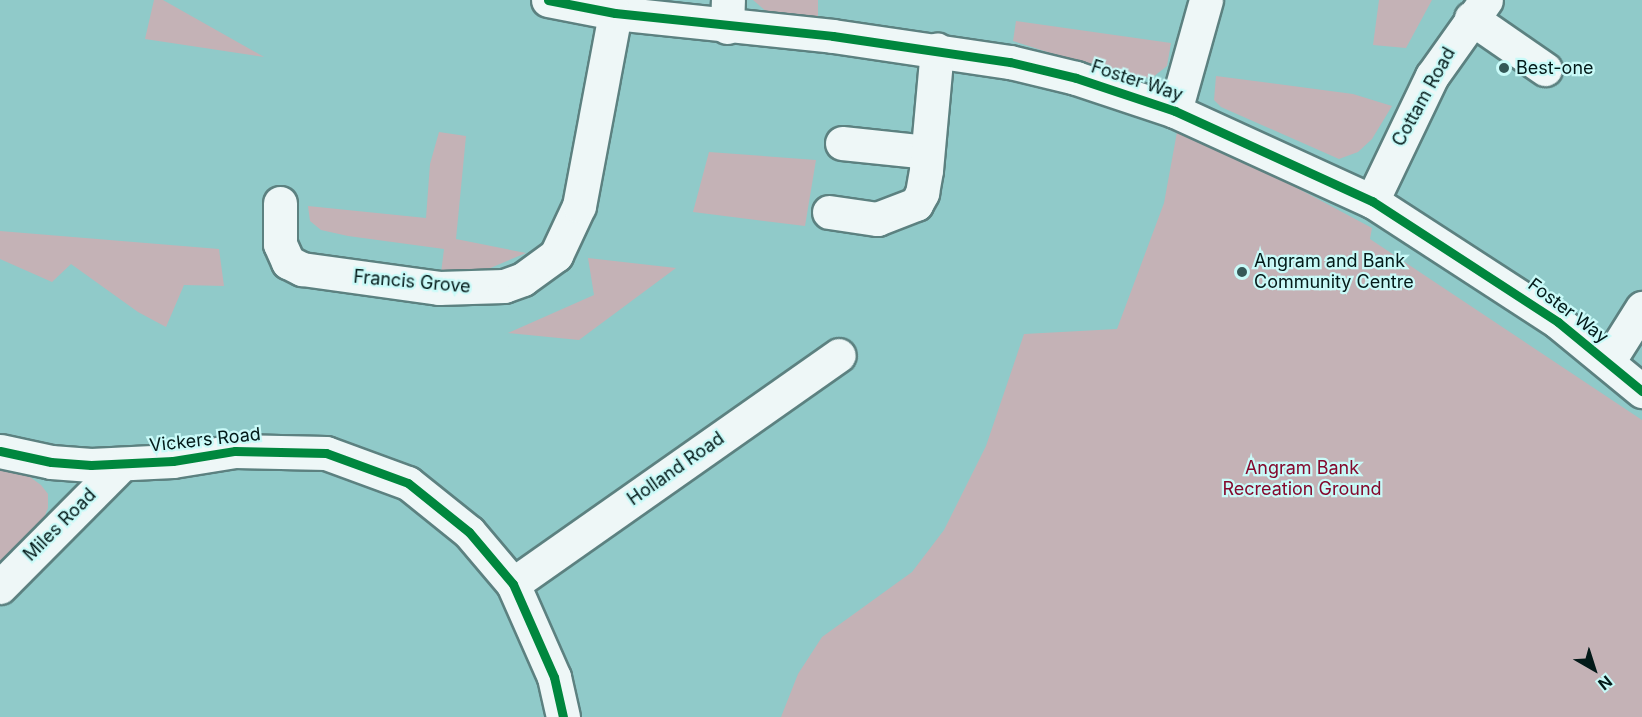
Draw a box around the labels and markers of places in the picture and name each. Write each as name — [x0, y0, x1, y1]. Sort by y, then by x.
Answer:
place label: Best-one — [1516, 57, 1594, 79]
marker: Best-one — [1497, 61, 1511, 75]
place label: Angram and Bank Community Centre — [1254, 251, 1414, 294]
marker: Angram and Bank Community Centre — [1235, 265, 1249, 279]

